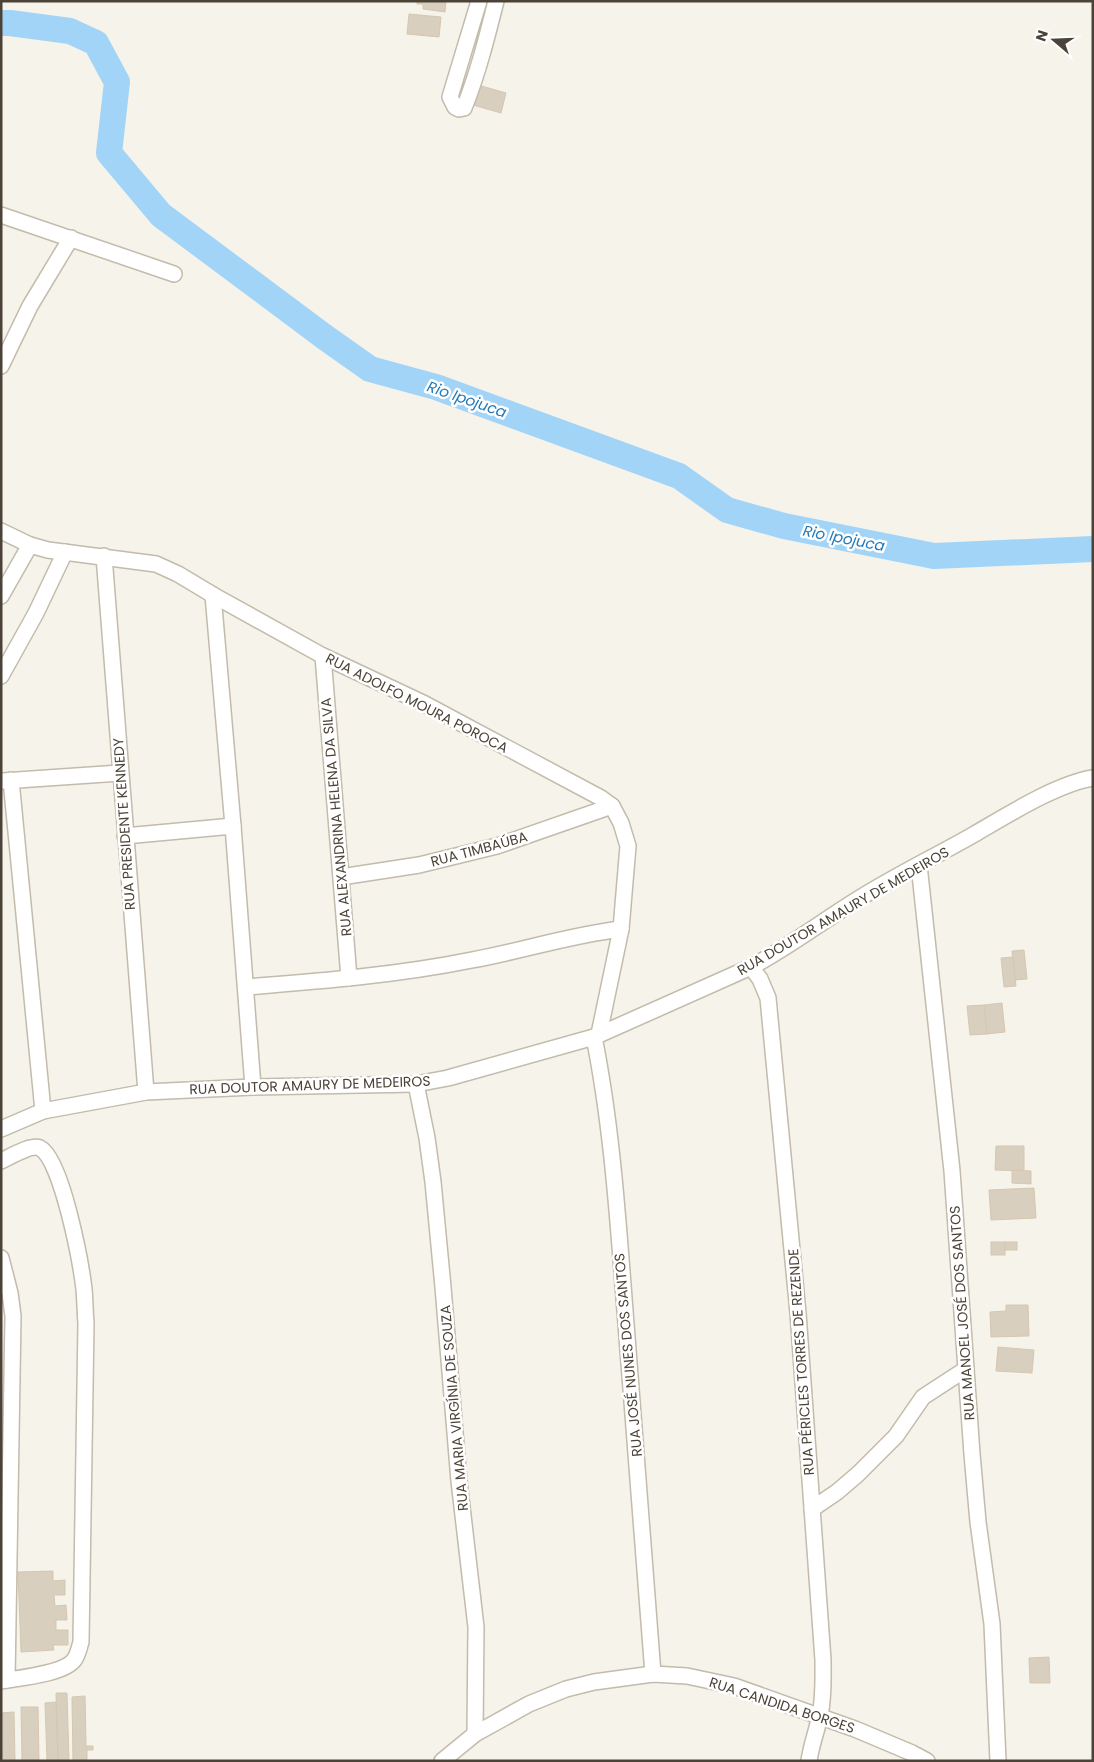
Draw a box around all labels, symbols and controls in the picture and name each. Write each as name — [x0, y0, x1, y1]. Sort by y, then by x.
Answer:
north arrow — [1029, 15, 1079, 65]
text: N — [1031, 28, 1053, 44]
water label: Rio Ipojuca — [424, 376, 510, 422]
water label: Rio Ipojuca — [801, 520, 887, 556]
street label: RUA ADOLFO MOURA POROCA — [322, 648, 512, 758]
street label: RUA ALEXANDRINA HELENA DA SILVA — [316, 697, 356, 937]
street label: RUA PRESIDENTE KENNEDY — [108, 737, 140, 911]
street label: RUA TIMBAÚBA — [428, 826, 530, 872]
street label: RUA DOUTOR AMAURY DE MEDEIROS — [733, 842, 953, 980]
street label: RUA DOUTOR AMAURY DE MEDEIROS — [189, 1071, 431, 1099]
street label: RUA MANOEL JOSÉ DOS SANTOS — [945, 1205, 979, 1421]
street label: RUA PÉRICLES TORRES DE REZENDE — [783, 1248, 819, 1476]
street label: RUA JOSÉ NUNES DOS SANTOS — [609, 1252, 647, 1458]
street label: RUA MARIA VIRGÍNIA DE SOUZA — [435, 1304, 473, 1512]
street label: RUA CANDIDA BORGES — [707, 1672, 857, 1738]

